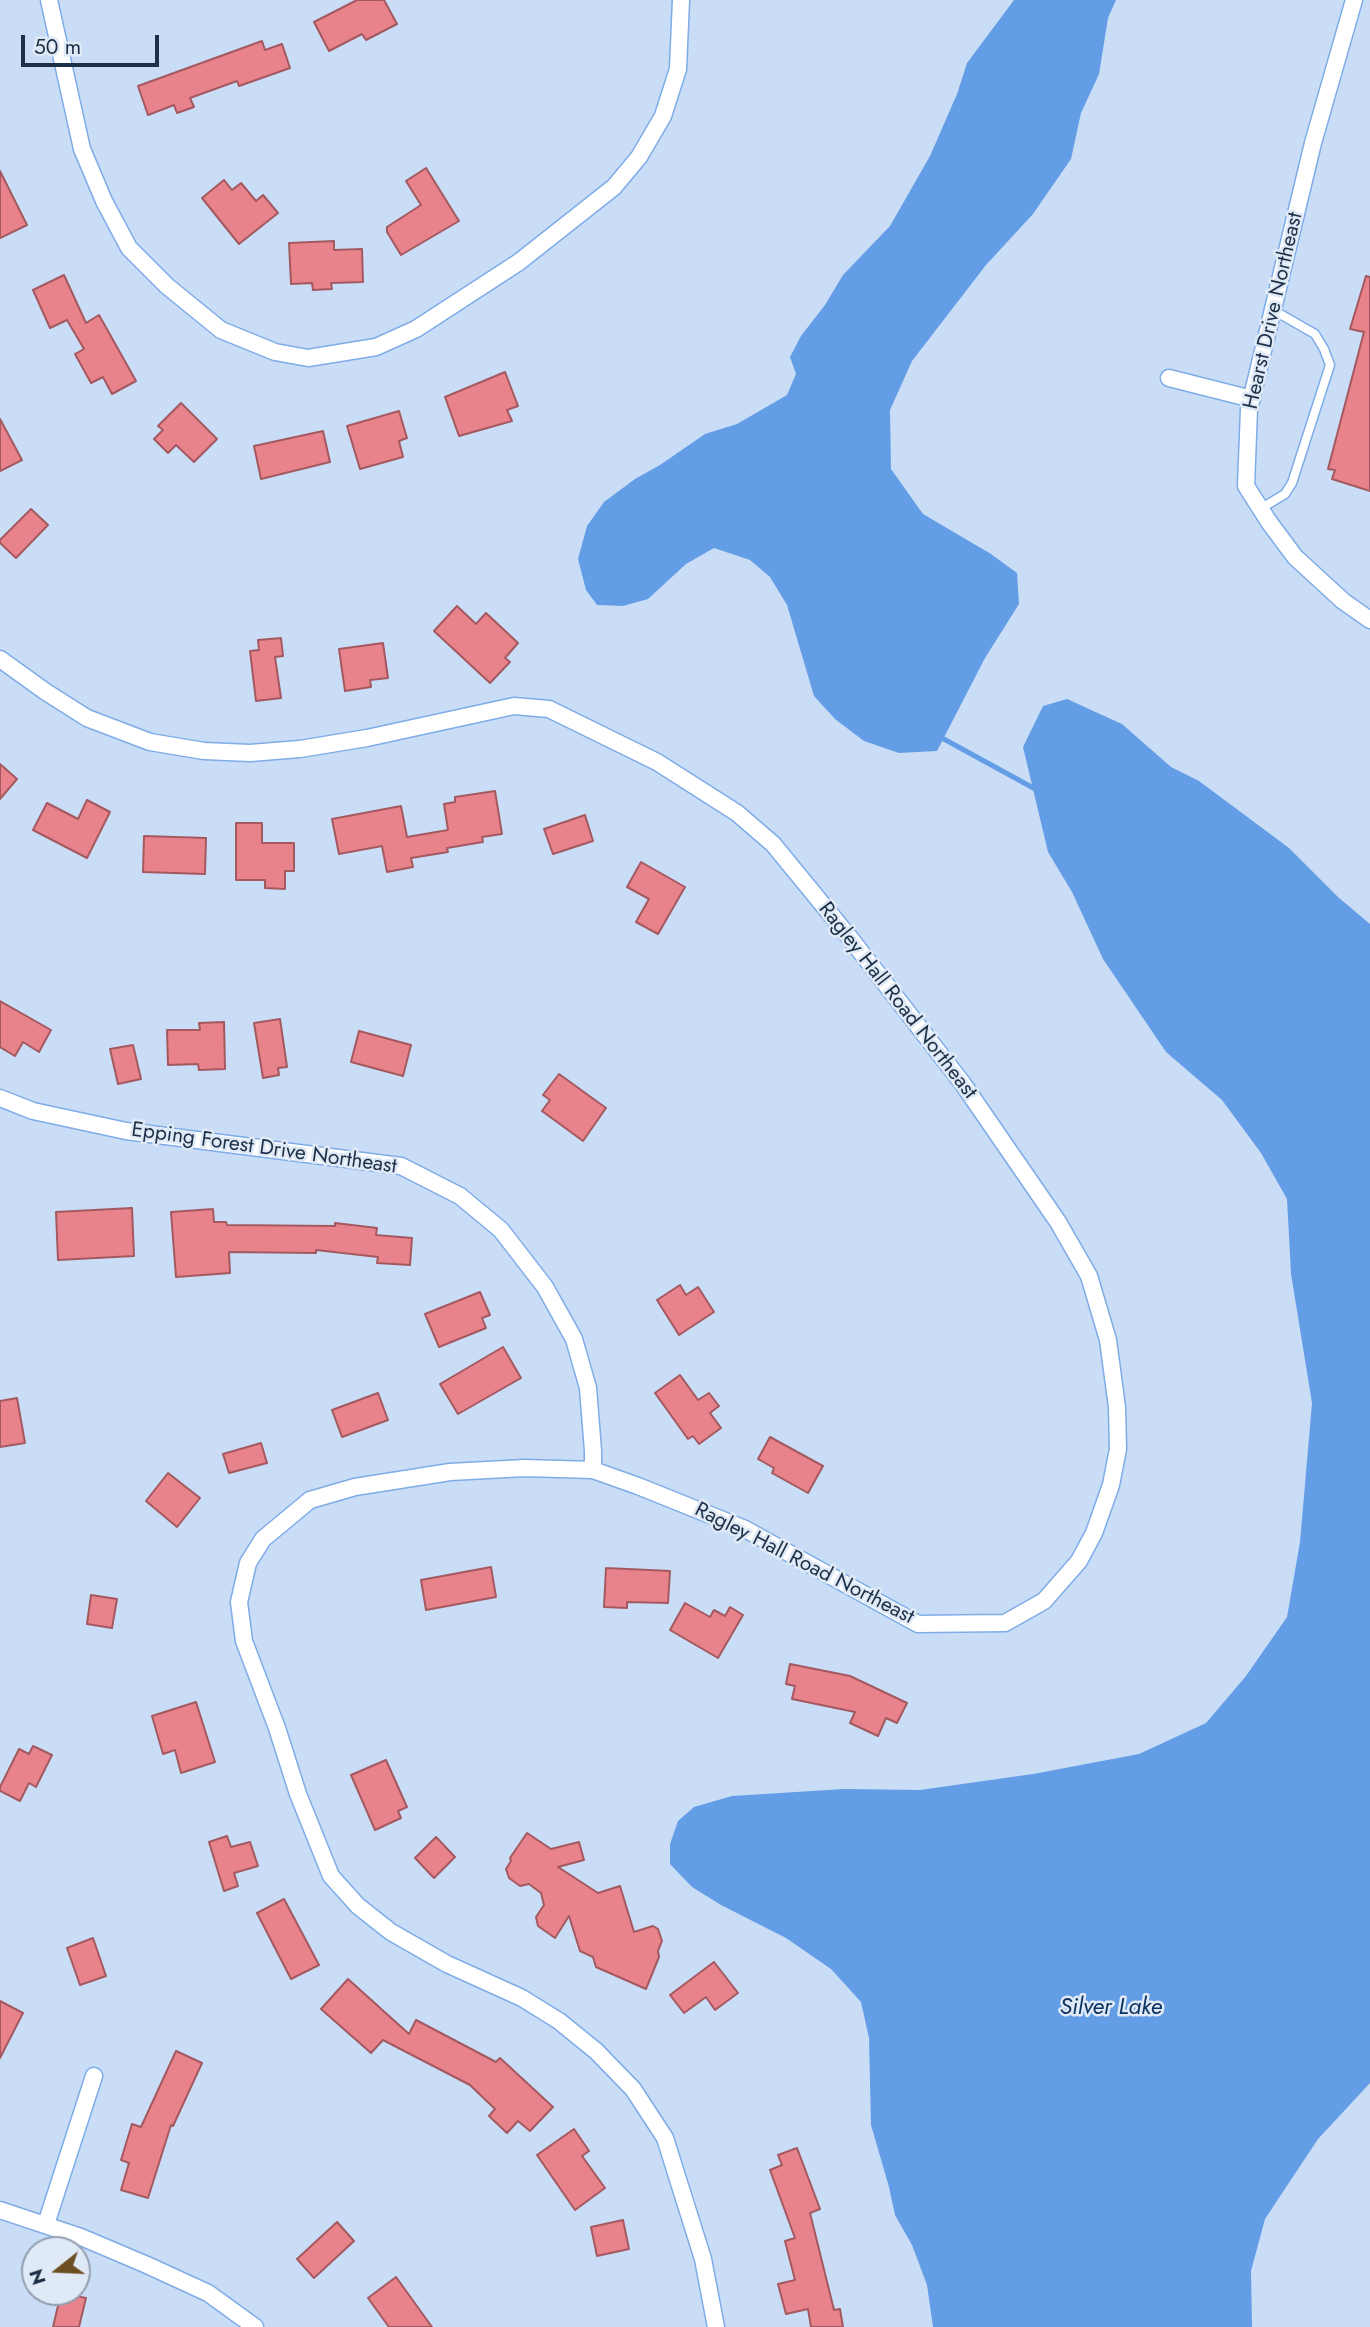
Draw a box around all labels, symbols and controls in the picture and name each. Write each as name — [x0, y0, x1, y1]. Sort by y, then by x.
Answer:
scale bar — [24, 21, 163, 65]
text: 50 m — [34, 32, 81, 62]
street label: Hearst Drive Northeast — [1239, 210, 1309, 412]
street label: Ragley Hall Road Northeast — [812, 898, 982, 1104]
street label: Epping Forest Drive Northeast — [130, 1118, 398, 1180]
street label: Ragley Hall Road Northeast — [690, 1498, 918, 1630]
water label: Silver Lake — [1060, 1994, 1162, 2022]
north arrow — [21, 2236, 91, 2306]
text: N — [22, 2266, 53, 2288]

